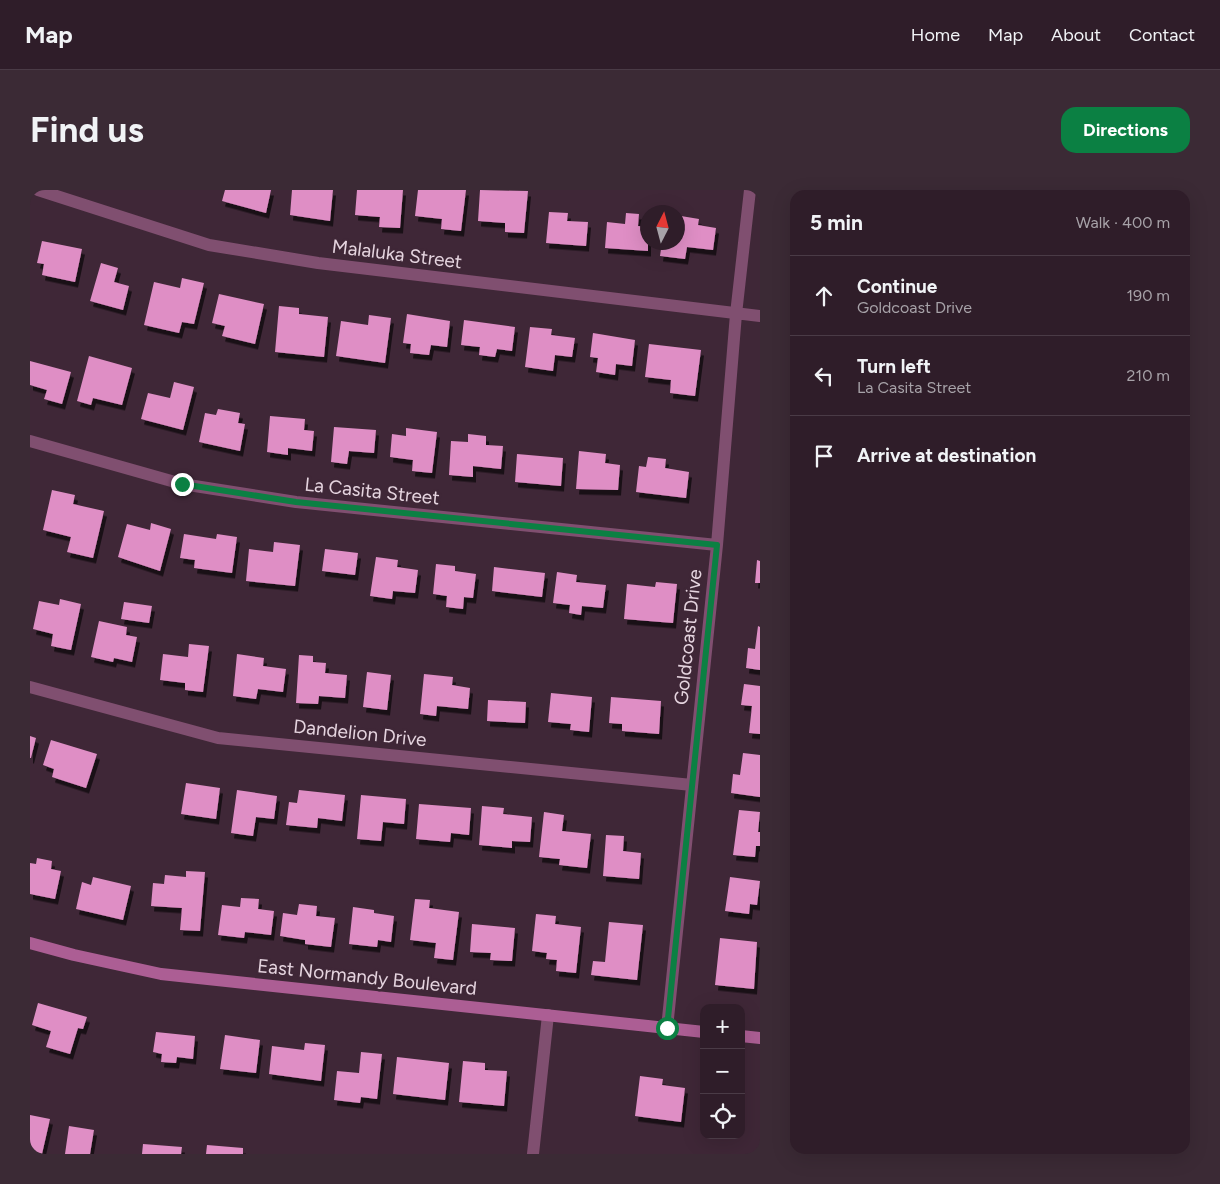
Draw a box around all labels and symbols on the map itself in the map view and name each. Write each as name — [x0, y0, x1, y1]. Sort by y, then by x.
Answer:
north arrow — [640, 205, 685, 250]
street label: Malaluka Street — [331, 235, 463, 273]
street label: La Casita Street — [303, 472, 441, 510]
route end — [171, 473, 194, 496]
street label: Goldcoast Drive — [669, 568, 707, 706]
street label: Dandelion Drive — [292, 715, 428, 751]
street label: East Normandy Boulevard — [256, 954, 478, 1000]
route start — [656, 1017, 679, 1040]

